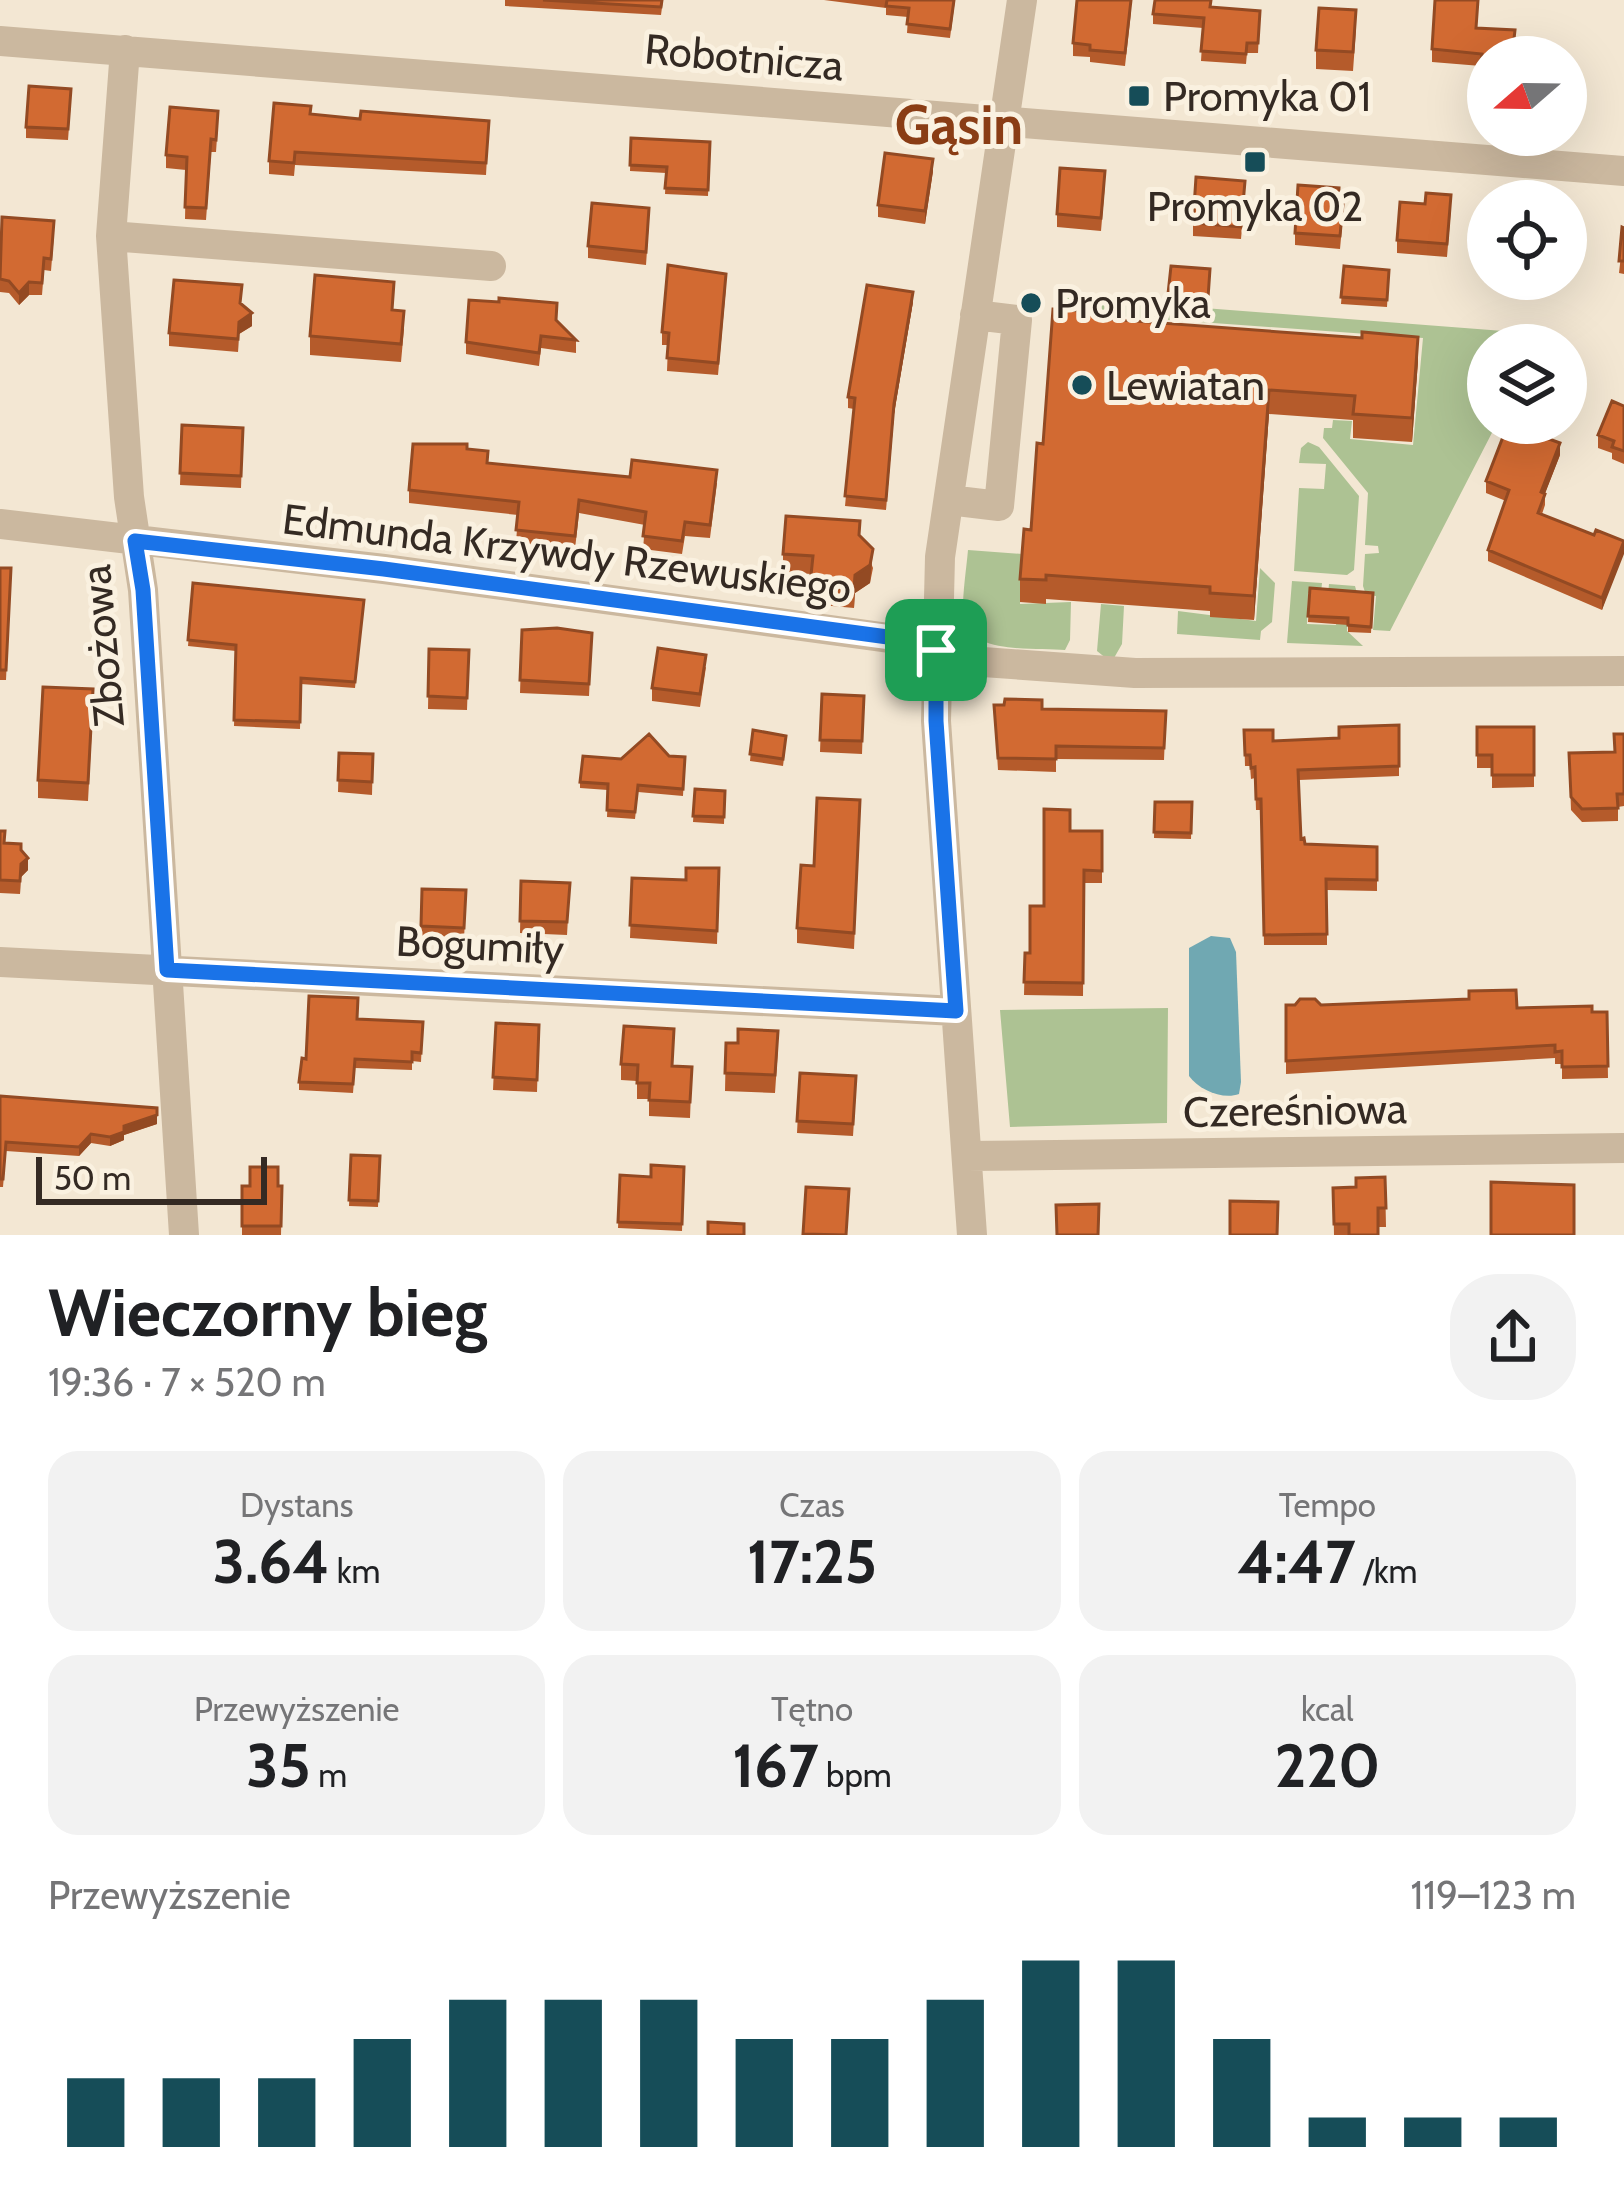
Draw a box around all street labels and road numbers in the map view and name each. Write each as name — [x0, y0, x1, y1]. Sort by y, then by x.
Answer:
street label: Robotnicza — [642, 22, 846, 92]
street label: Edmunda Krzywdy Rzewuskiego — [280, 492, 854, 614]
street label: Zbożowa — [69, 563, 135, 729]
street label: Bogumiły — [395, 915, 565, 975]
street label: Czereśniowa — [1183, 1082, 1407, 1138]

